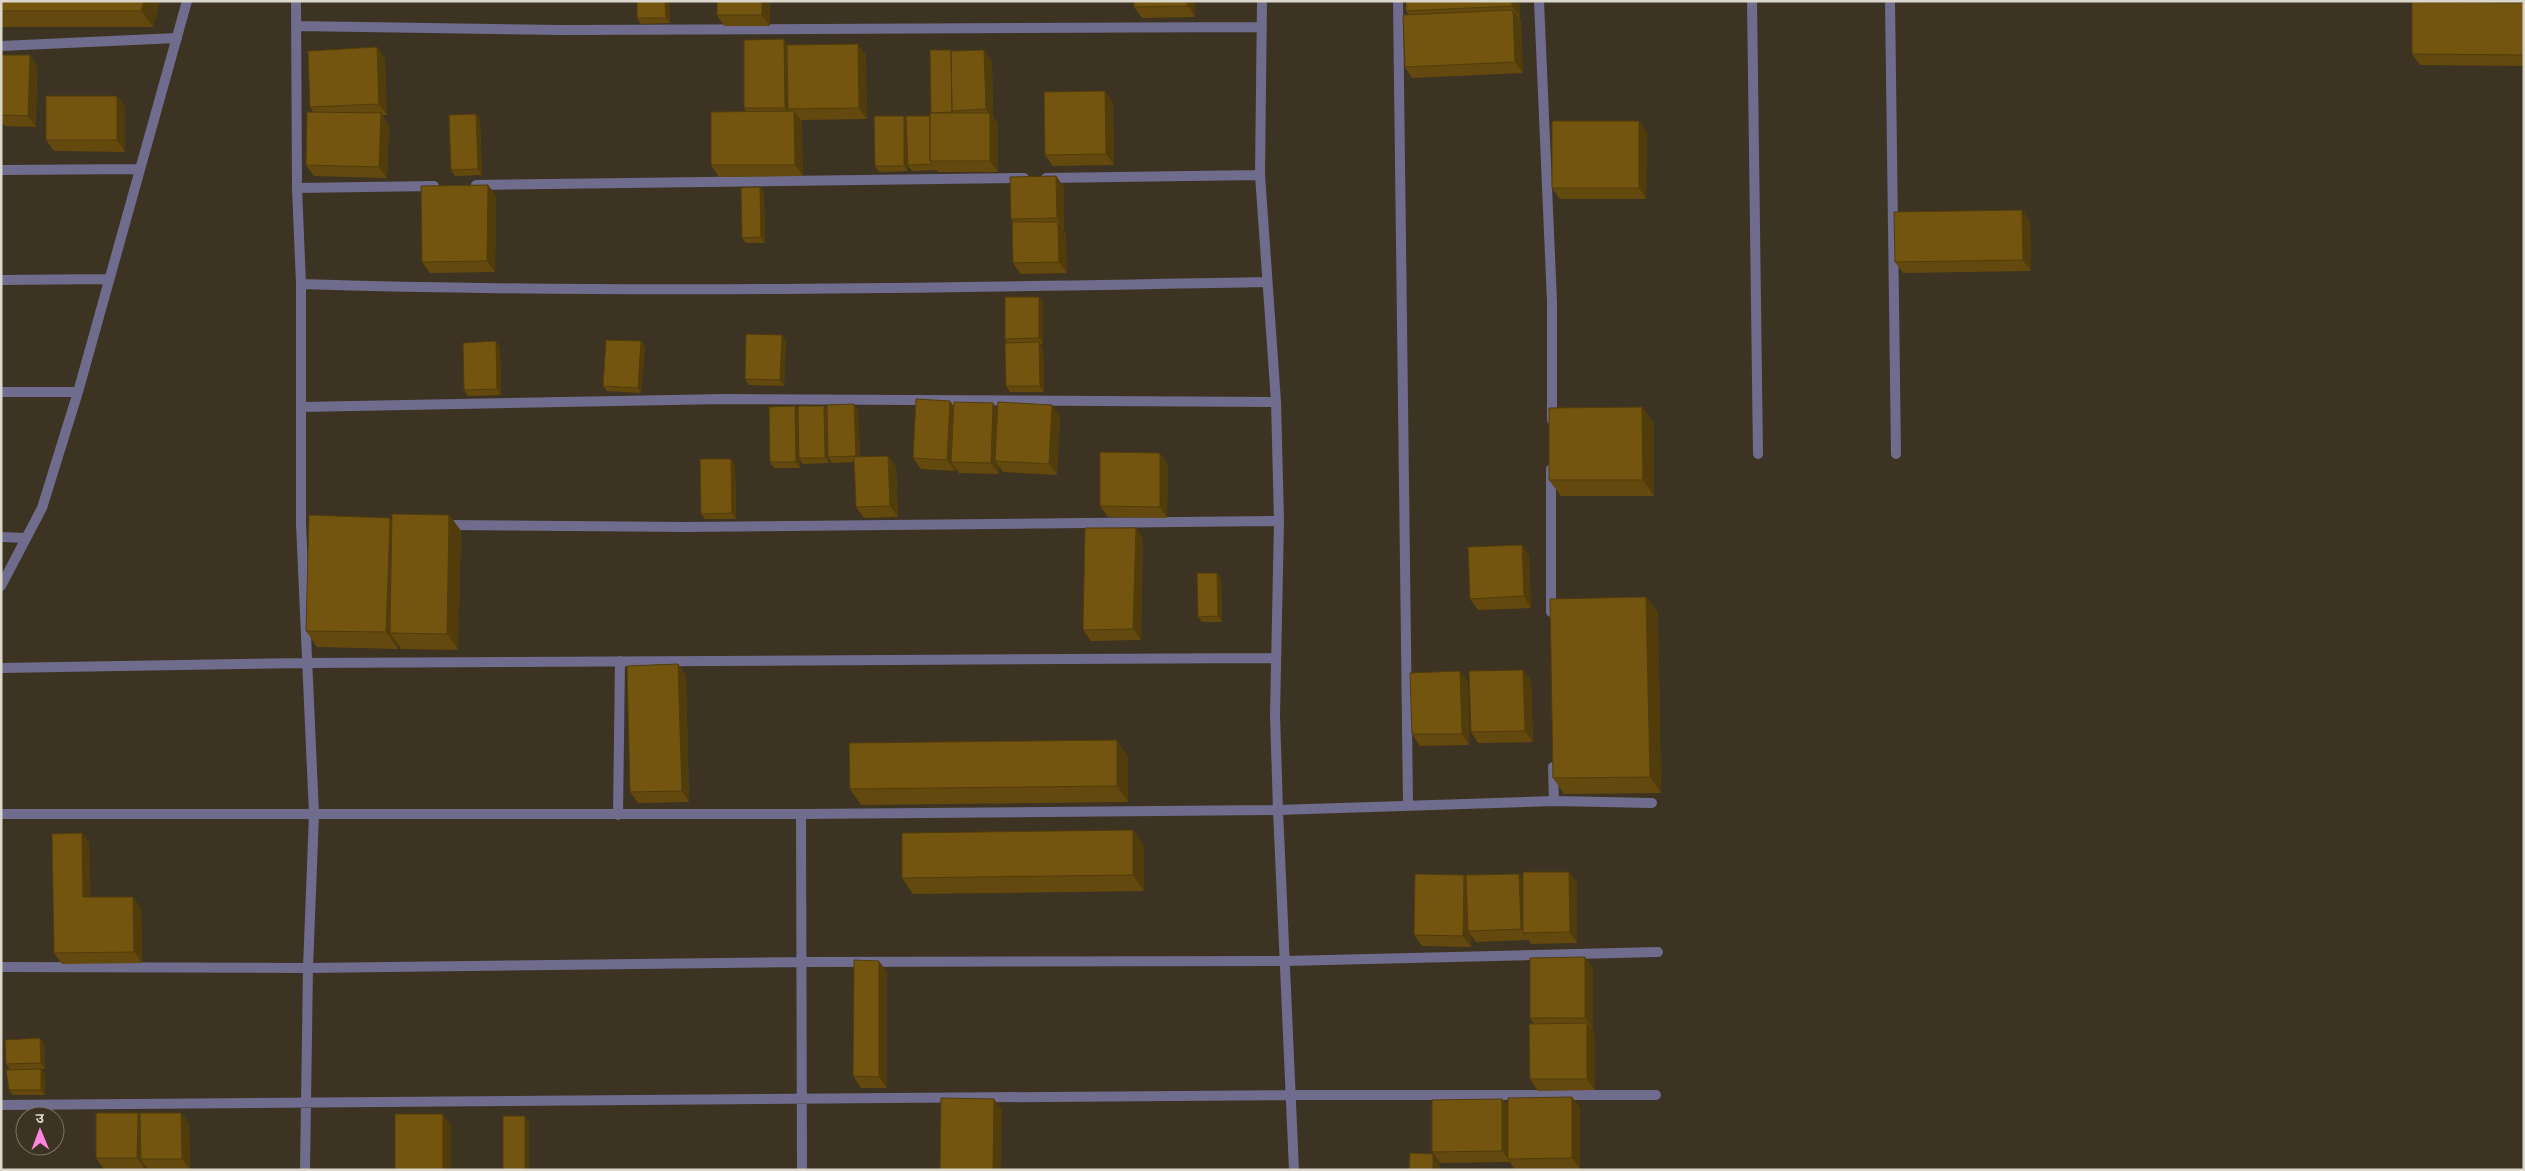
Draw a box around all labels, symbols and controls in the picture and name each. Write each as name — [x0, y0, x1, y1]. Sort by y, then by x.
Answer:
north arrow — [15, 1106, 65, 1156]
text: उ — [36, 1109, 45, 1127]

